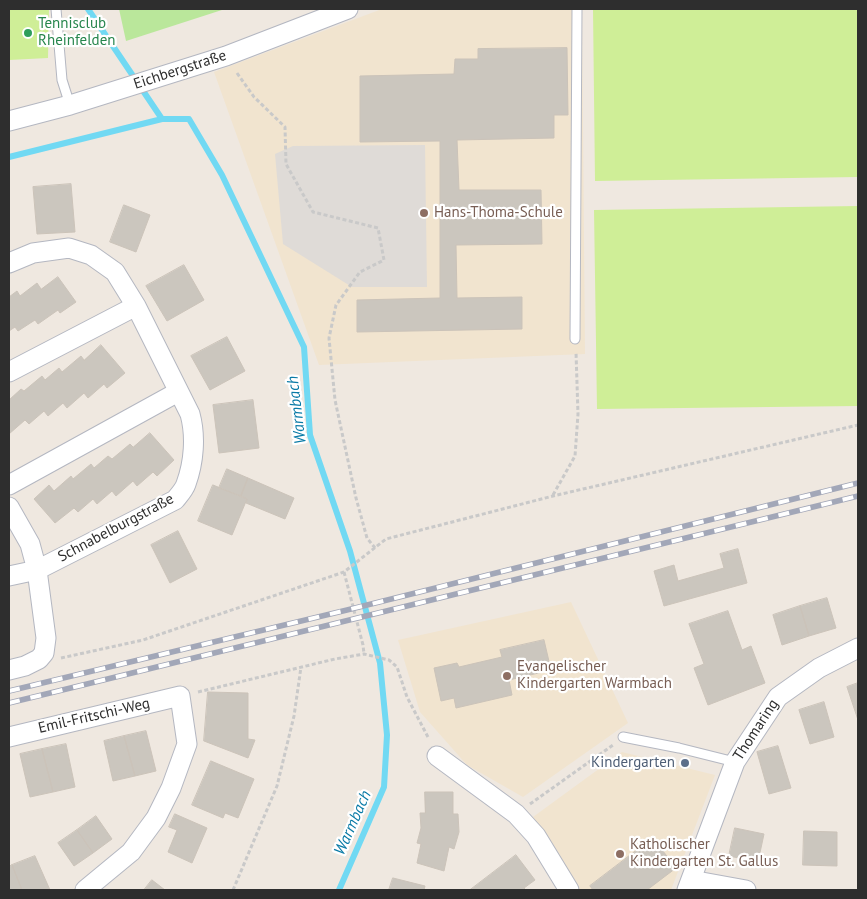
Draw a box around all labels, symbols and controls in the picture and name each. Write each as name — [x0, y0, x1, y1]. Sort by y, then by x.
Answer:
place label: Tennisclub Rheinfelden — [38, 15, 115, 50]
marker: Tennisclub Rheinfelden — [22, 27, 34, 39]
street label: Eichbergstraße — [131, 47, 229, 93]
place label: Hans-Thoma-Schule — [434, 204, 563, 222]
marker: Hans-Thoma-Schule — [418, 207, 430, 219]
water label: Warmbach — [283, 375, 311, 445]
street label: Schnabelburgstraße — [55, 490, 177, 566]
place label: Evangelischer Kindergarten Warmbach — [517, 658, 672, 693]
marker: Evangelischer Kindergarten Warmbach — [501, 670, 513, 682]
street label: Emil-Fritschi-Weg — [36, 694, 152, 738]
street label: Thomaring — [730, 696, 782, 764]
place label: Kindergarten — [591, 754, 675, 772]
marker: Kindergarten — [679, 757, 691, 769]
water label: Warmbach — [330, 788, 376, 858]
place label: Katholischer Kindergarten St. Gallus — [630, 836, 778, 871]
marker: Katholischer Kindergarten St. Gallus — [614, 848, 626, 860]

